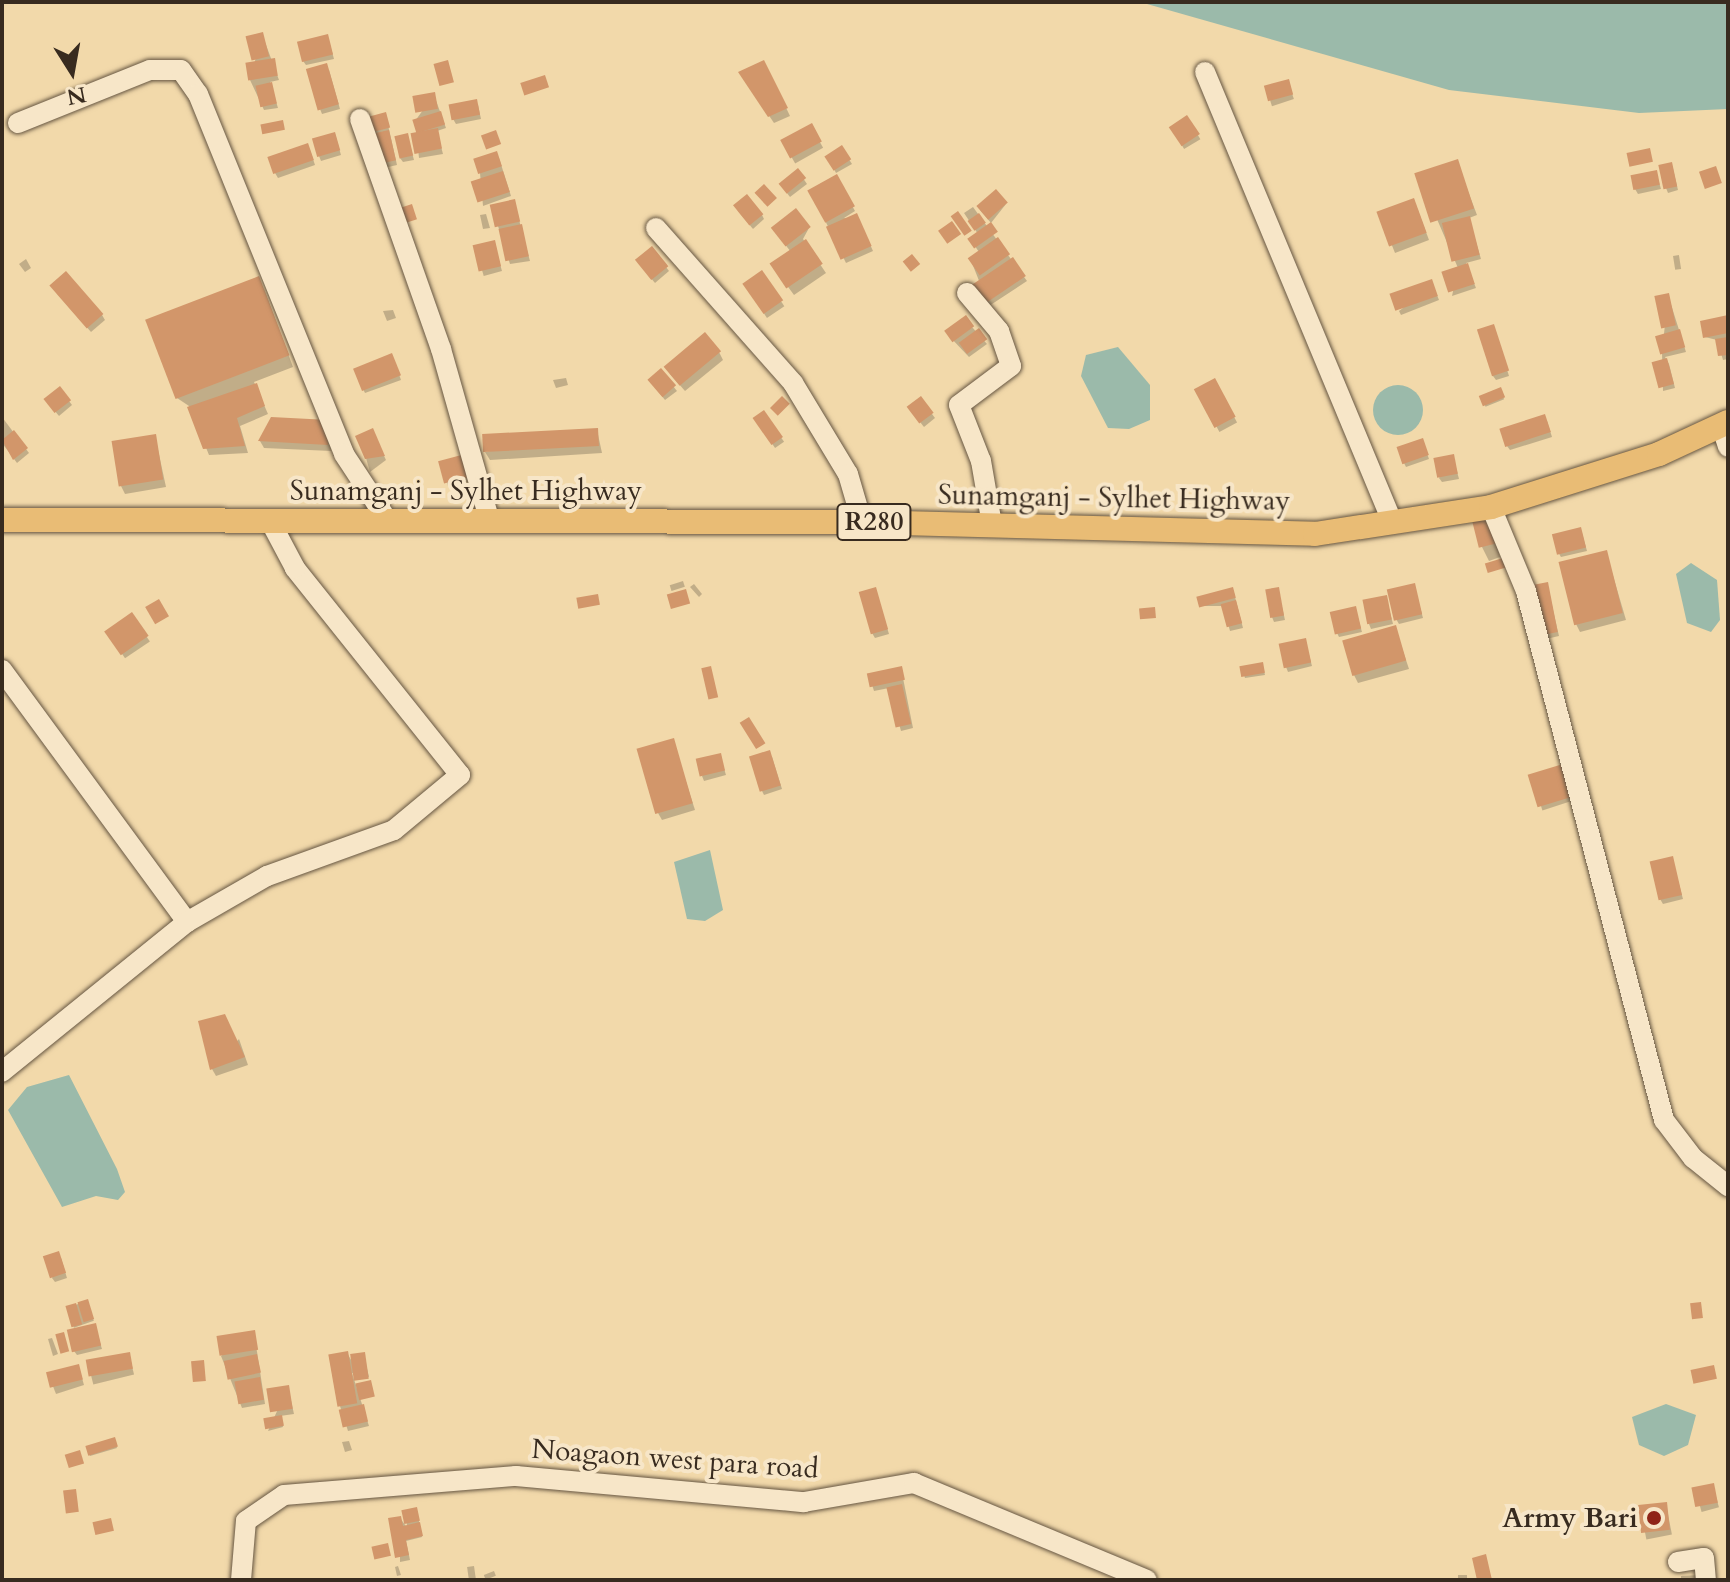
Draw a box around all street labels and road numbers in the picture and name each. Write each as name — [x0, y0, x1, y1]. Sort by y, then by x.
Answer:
street label: Sunamganj - Sylhet Highway — [290, 474, 642, 508]
street label: Sunamganj - Sylhet Highway — [938, 478, 1290, 518]
road number: R280 — [836, 500, 912, 544]
street label: Noagaon west para road — [530, 1432, 820, 1486]

